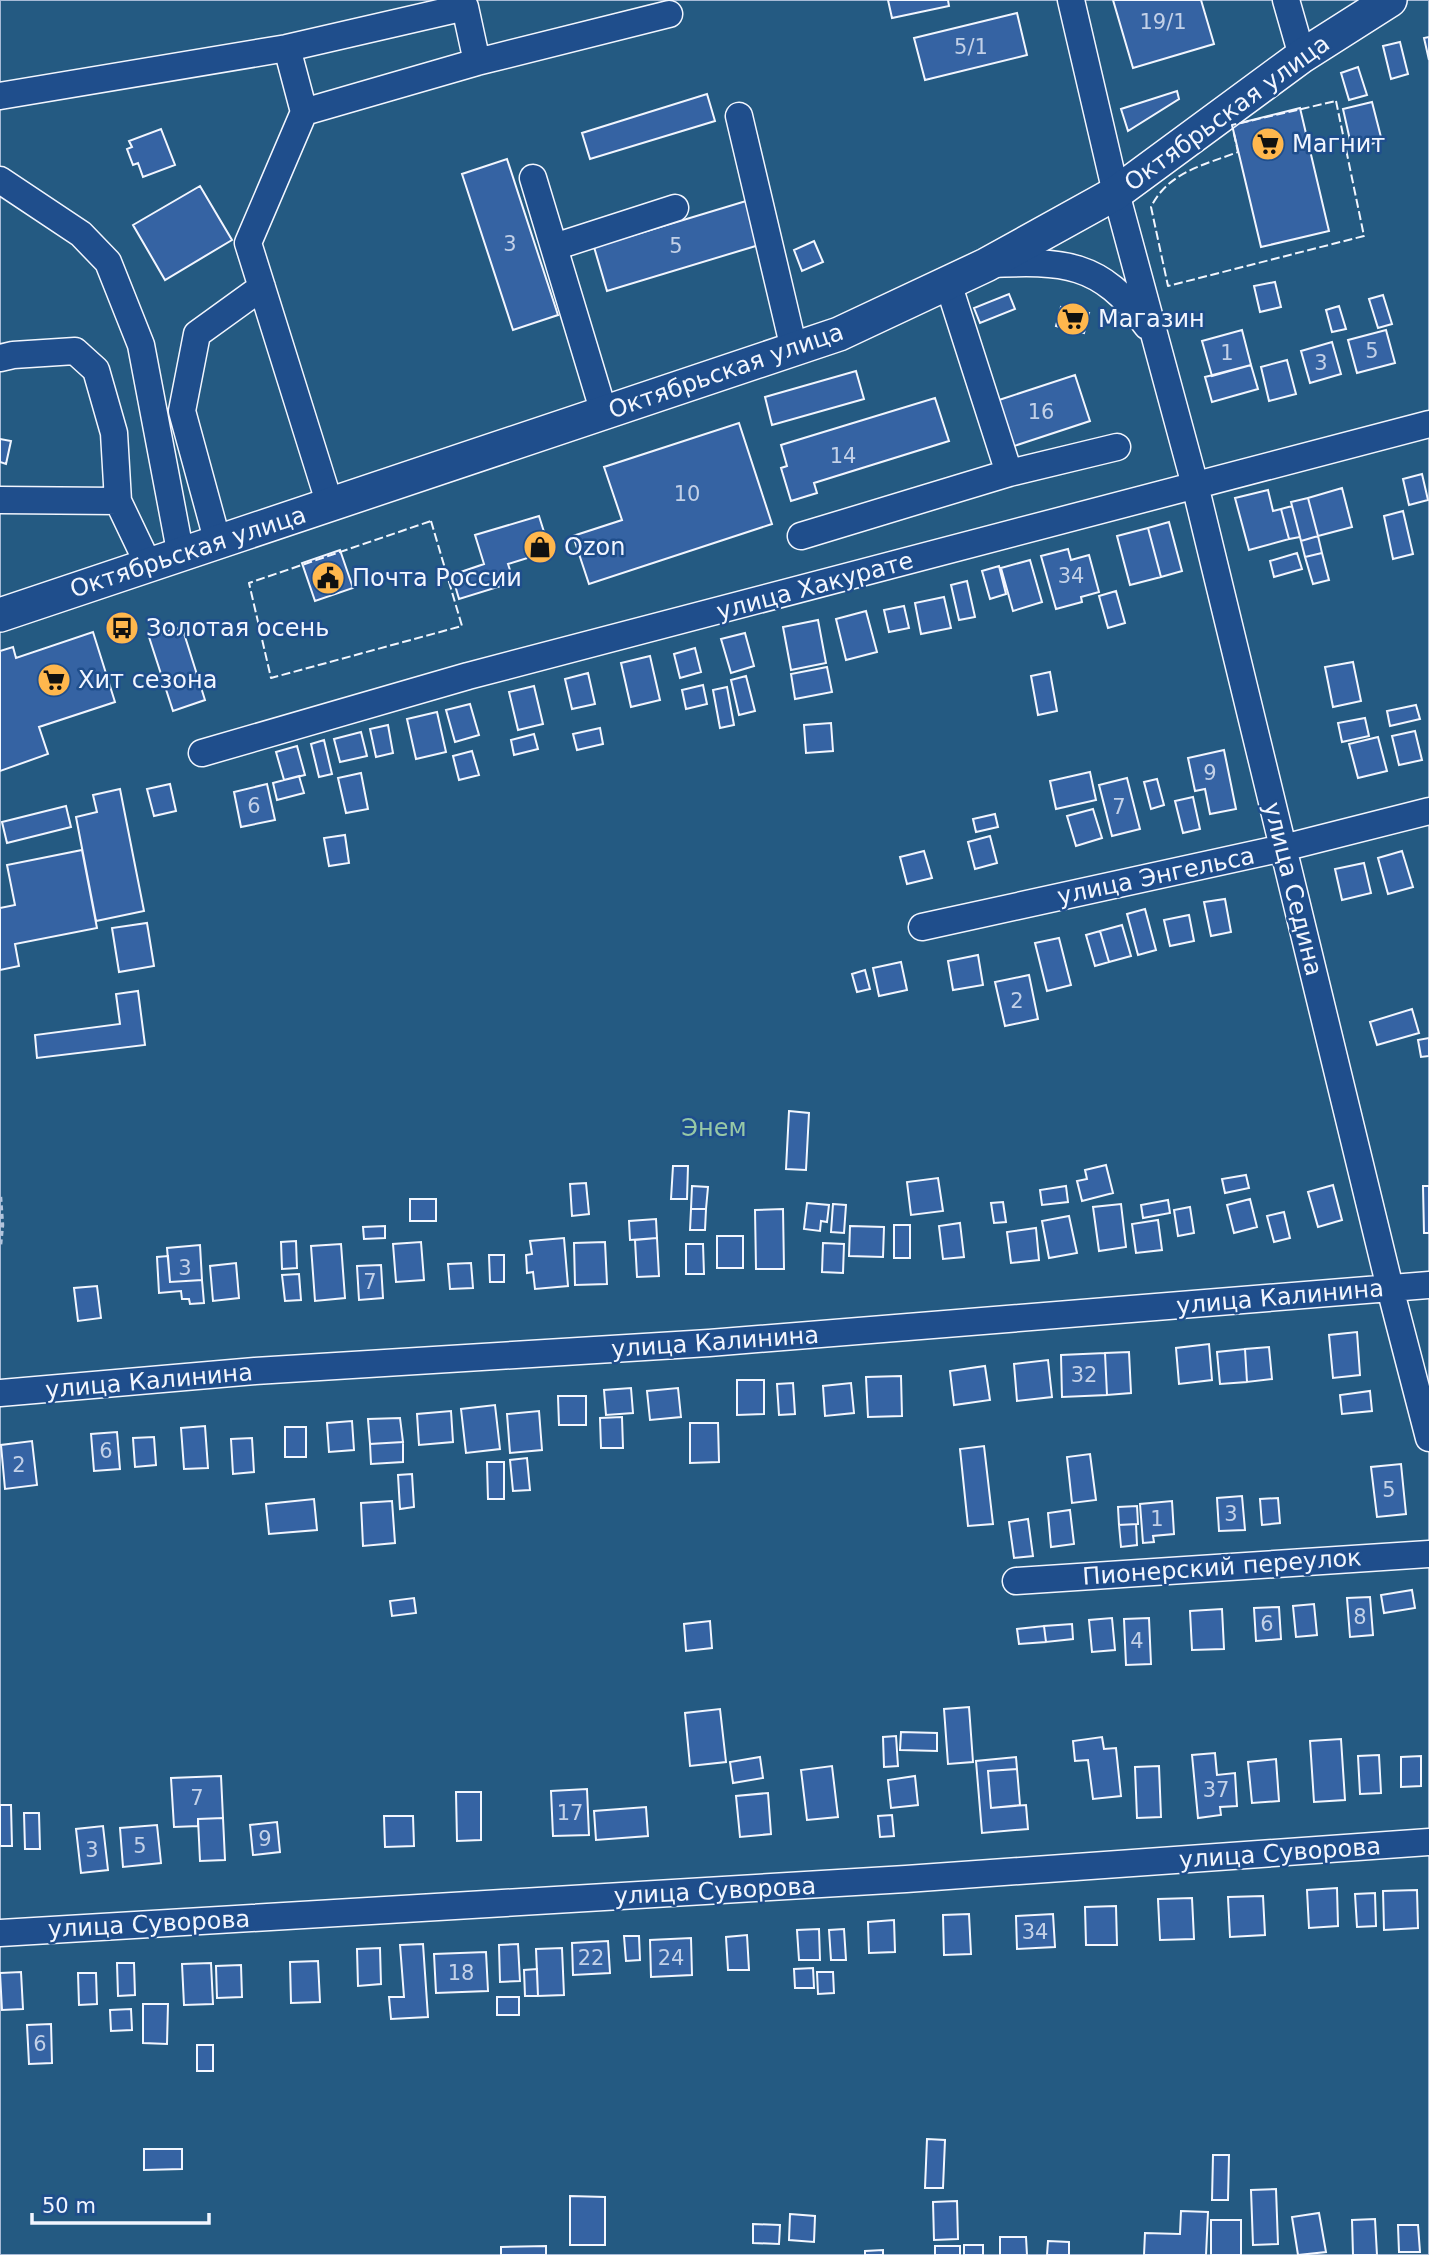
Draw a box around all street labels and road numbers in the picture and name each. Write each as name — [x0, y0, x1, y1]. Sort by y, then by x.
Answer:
street label: Октябрьская улица — [1119, 29, 1335, 197]
street label: Октябрьская улица — [605, 318, 847, 424]
street label: Октябрьская улица — [66, 501, 310, 603]
street label: улица Хакурате — [714, 546, 916, 626]
street label: улица Седина — [1258, 799, 1328, 979]
street label: улица Энгельса — [1055, 841, 1257, 911]
street label: улица Калинина — [1175, 1274, 1385, 1320]
street label: улица Калинина — [610, 1321, 820, 1363]
street label: улица Калинина — [44, 1358, 254, 1404]
street label: Пионерский переулок — [1082, 1543, 1362, 1591]
street label: улица Суворова — [1178, 1832, 1382, 1874]
street label: улица Суворова — [613, 1872, 817, 1910]
street label: улица Суворова — [47, 1905, 251, 1943]

